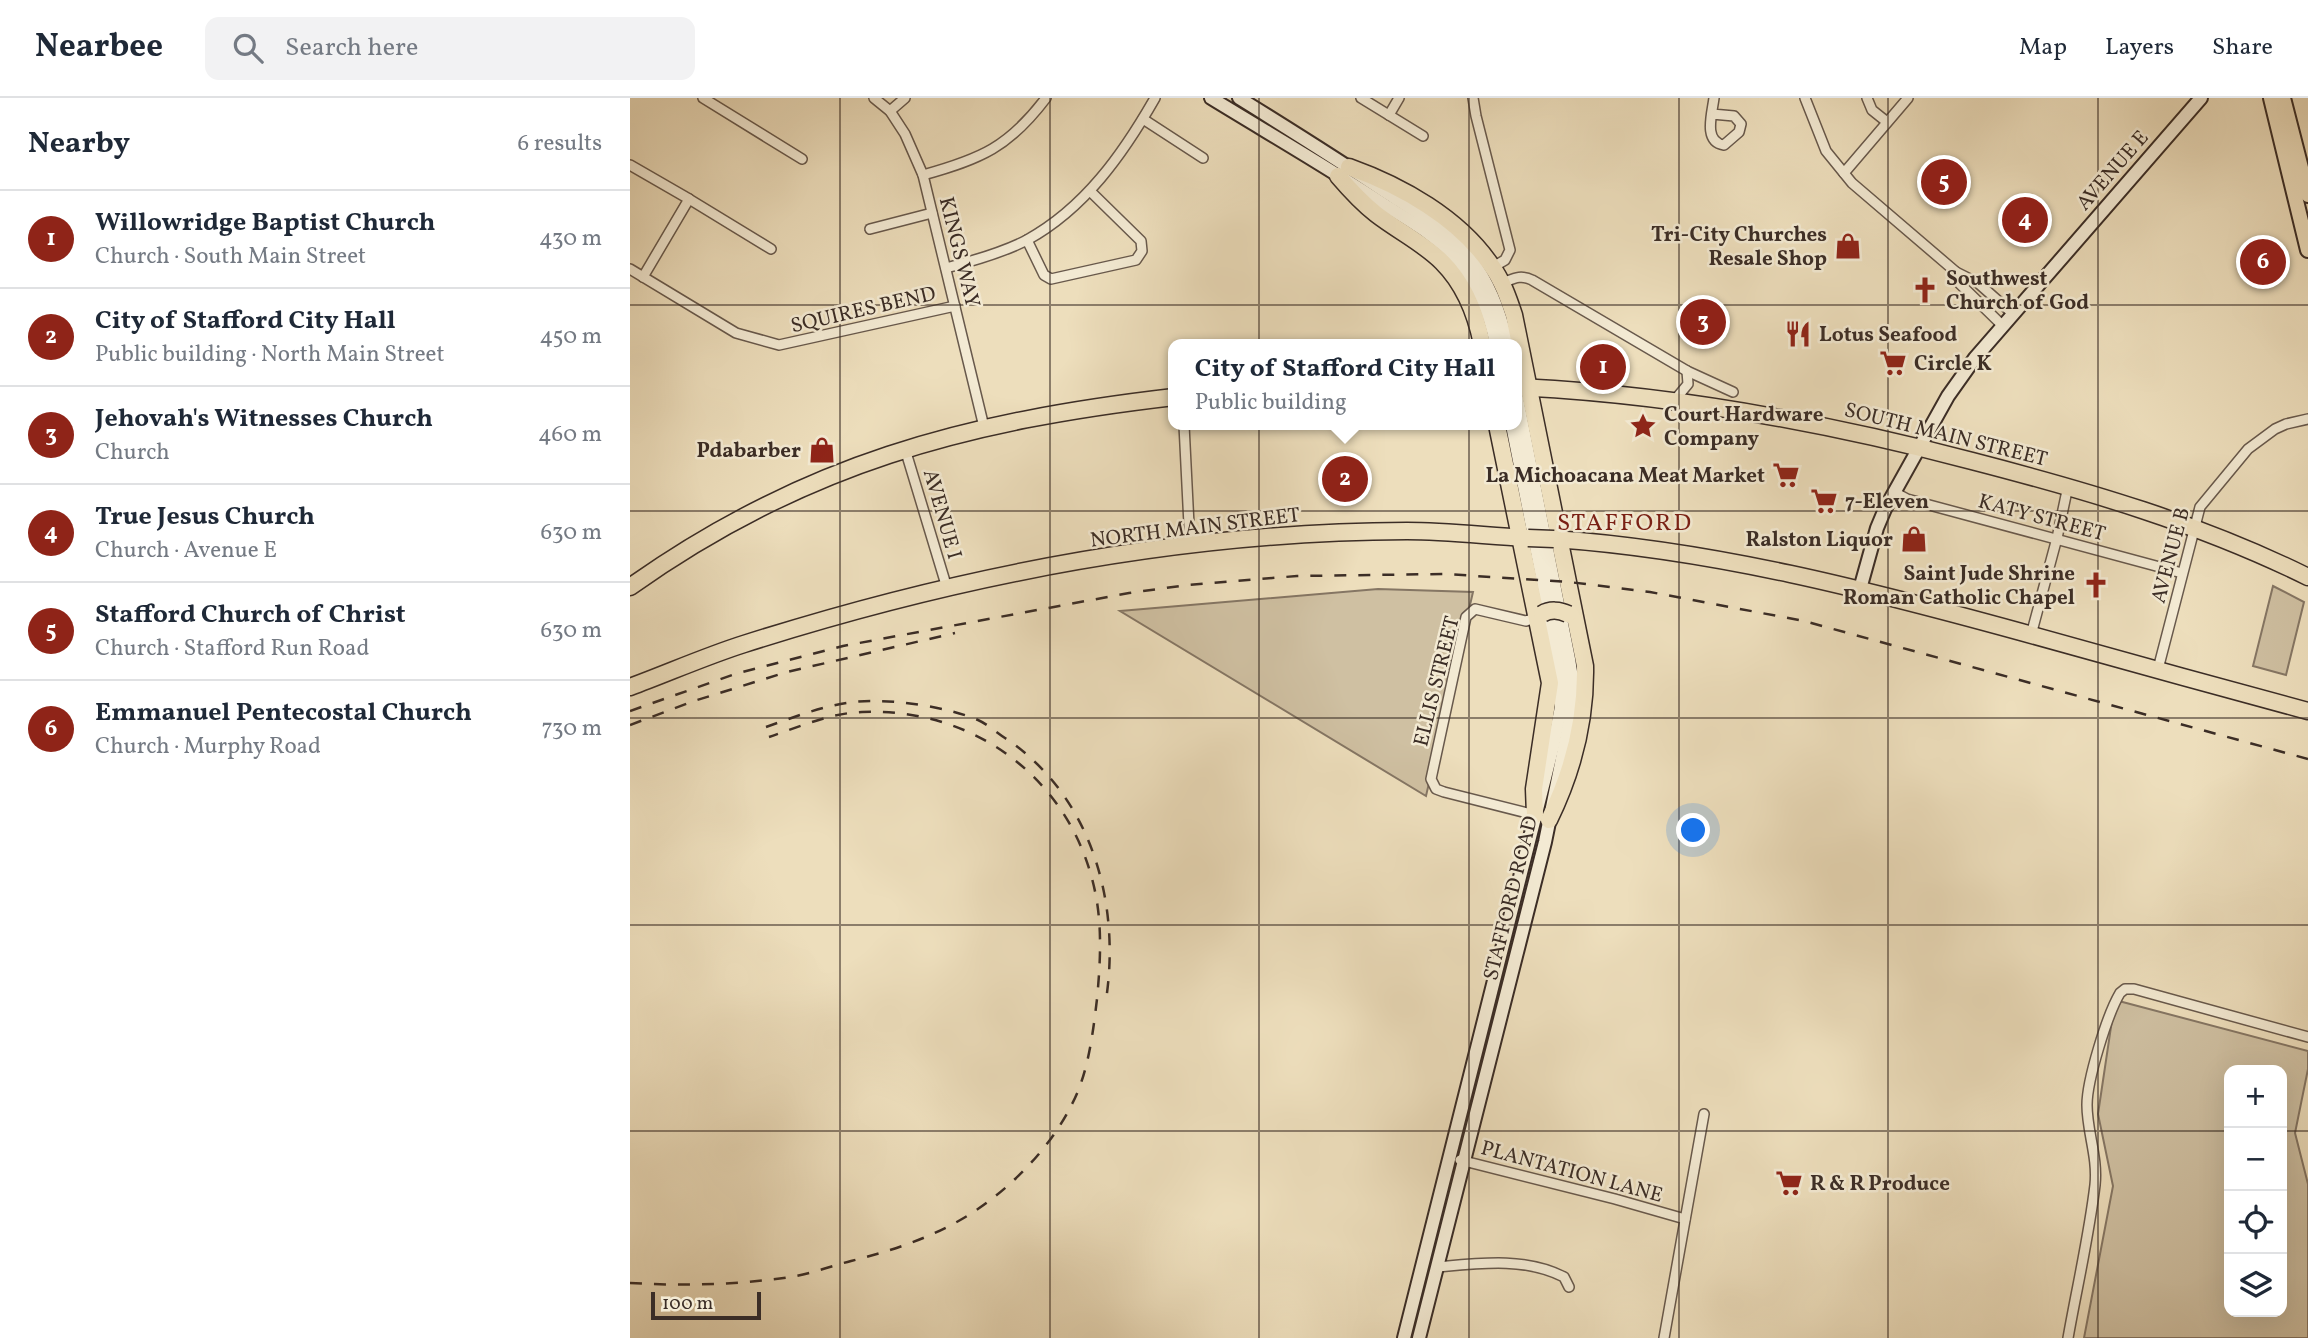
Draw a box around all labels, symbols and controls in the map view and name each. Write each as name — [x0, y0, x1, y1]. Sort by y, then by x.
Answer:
search box — [205, 17, 695, 80]
text: Nearbee — [35, 25, 163, 71]
icon: search — [229, 29, 267, 67]
text: Search here — [285, 30, 418, 66]
text: Map — [2019, 31, 2067, 65]
text: Layers — [2105, 31, 2174, 65]
text: Share — [2212, 31, 2273, 65]
text: Nearby — [28, 123, 130, 165]
street label: AVENUE E — [2070, 125, 2156, 217]
text: 6 results — [518, 128, 602, 160]
pin: 5 — [1921, 156, 1967, 208]
street label: KINGS WAY — [931, 194, 986, 311]
pin: 4 — [2002, 194, 2048, 246]
text: Willowridge Baptist Church — [95, 205, 435, 241]
place label: Tri-City Churches Resale Shop — [1651, 221, 1827, 274]
text: 1 — [46, 223, 56, 255]
text: 430 m — [539, 223, 602, 255]
shop icon: Tri-City Churches Resale Shop — [1833, 231, 1863, 261]
pin: 6 — [2240, 236, 2286, 288]
text: Church · South Main Street — [95, 241, 366, 273]
place label: Southwest Church of God — [1946, 265, 2089, 318]
church icon: Southwest Church of God — [1910, 275, 1940, 305]
street label: SQUIRES BEND — [788, 280, 939, 341]
pin: 3 — [1680, 296, 1726, 348]
text: City of Stafford City Hall — [95, 303, 396, 339]
restaurant icon: Lotus Seafood — [1783, 319, 1813, 349]
text: 2 — [45, 321, 57, 353]
text: 450 m — [540, 321, 602, 353]
place label: Lotus Seafood — [1819, 321, 1957, 350]
text: Public building · North Main Street — [95, 339, 445, 371]
popup — [1168, 339, 1522, 430]
pin: 1 — [1580, 341, 1626, 393]
supermarket icon: Circle K — [1878, 348, 1908, 378]
place label: Circle K — [1914, 350, 1992, 379]
text: City of Stafford City Hall — [1195, 351, 1495, 387]
text: Public building — [1195, 387, 1347, 419]
street label: SOUTH MAIN STREET — [1841, 396, 2050, 475]
text: Jehovah's Witnesses Church — [95, 401, 433, 437]
place label: Court Hardware Company — [1664, 401, 1823, 454]
place icon: Court Hardware Company — [1628, 411, 1658, 441]
text: 3 — [45, 419, 57, 451]
text: 460 m — [538, 419, 602, 451]
shop icon: Pdabarber — [807, 435, 837, 465]
text: Church — [95, 437, 170, 469]
place label: Pdabarber — [696, 437, 801, 466]
pin: 2 — [1322, 453, 1368, 505]
supermarket icon: La Michoacana Meat Market — [1771, 460, 1801, 490]
place label: La Michoacana Meat Market — [1485, 462, 1765, 491]
street label: AVENUE I — [915, 466, 968, 563]
supermarket icon: 7-Eleven — [1809, 486, 1839, 516]
place label: 7-Eleven — [1845, 488, 1929, 517]
street label: KATY STREET — [1975, 488, 2108, 549]
text: True Jesus Church — [95, 499, 315, 535]
street label: NORTH MAIN STREET — [1089, 501, 1302, 556]
street label: AVENUE B — [2145, 504, 2198, 607]
district label: STAFFORD — [1557, 507, 1693, 541]
text: 4 — [44, 517, 58, 549]
text: 630 m — [541, 517, 602, 549]
shop icon: Ralston Liquor — [1899, 524, 1929, 554]
place label: Ralston Liquor — [1745, 526, 1893, 555]
text: Church · Avenue E — [95, 535, 277, 567]
place label: Saint Jude Shrine Roman Catholic Chapel — [1843, 560, 2075, 613]
church icon: Saint Jude Shrine Roman Catholic Chapel — [2081, 570, 2111, 600]
text: Stafford Church of Christ — [95, 597, 406, 633]
street label: ELLIS STREET — [1407, 613, 1468, 750]
text: 5 — [45, 615, 57, 647]
text: 630 m — [541, 615, 602, 647]
text: Church · Stafford Run Road — [95, 633, 369, 665]
text: Emmanuel Pentecostal Church — [95, 695, 472, 731]
text: 6 — [45, 713, 57, 745]
text: 730 m — [541, 713, 602, 745]
text: Church · Murphy Road — [95, 731, 321, 763]
street label: STAFFORD ROAD — [1477, 813, 1546, 984]
your location — [1676, 813, 1710, 847]
map controls — [2224, 1065, 2287, 1317]
button: + — [2224, 1065, 2287, 1128]
button: − — [2224, 1128, 2287, 1191]
street label: PLANTATION LANE — [1477, 1134, 1666, 1211]
supermarket icon: R & R Produce — [1774, 1168, 1804, 1198]
place label: R & R Produce — [1810, 1170, 1950, 1199]
button: locate — [2224, 1191, 2287, 1254]
button: layers — [2224, 1254, 2287, 1317]
scale bar — [651, 1289, 761, 1321]
text: 100 m — [662, 1291, 713, 1317]

